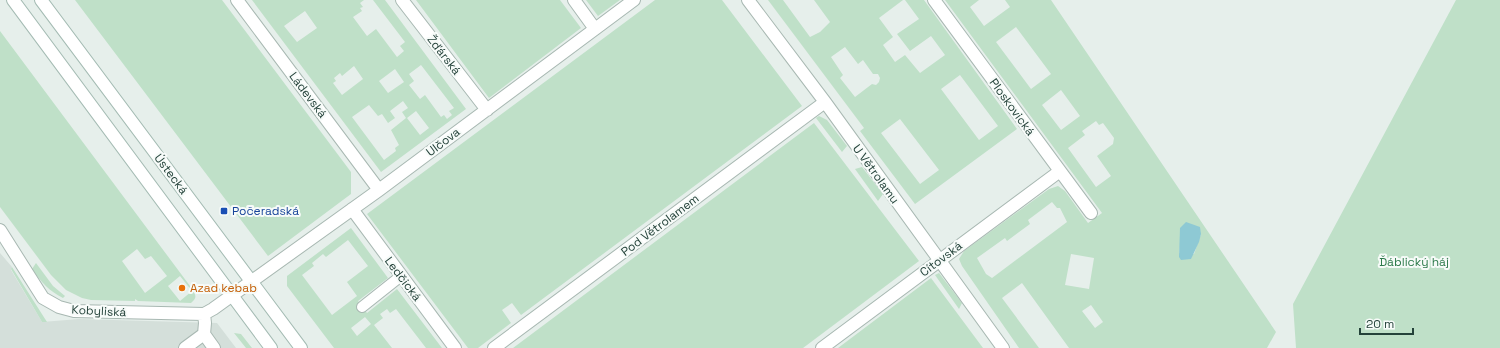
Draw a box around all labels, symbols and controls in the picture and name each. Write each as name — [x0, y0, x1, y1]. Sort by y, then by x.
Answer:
street label: Žďárská — [424, 32, 465, 78]
street label: Ládevská — [285, 69, 331, 121]
street label: Ploskovická — [986, 75, 1038, 139]
street label: Ulčova — [423, 124, 463, 160]
street label: U Větrolamu — [849, 141, 903, 207]
street label: Ústecká — [150, 150, 192, 198]
street label: Pod Větrolamem — [618, 190, 702, 260]
place label: Počeradská — [232, 203, 299, 219]
marker: Počeradská — [219, 206, 229, 216]
street label: Cítovská — [917, 238, 965, 280]
street label: Ledčická — [381, 253, 425, 305]
park label: Ďáblický háj — [1379, 254, 1449, 270]
place label: Azad kebab — [190, 280, 257, 296]
marker: Azad kebab — [177, 283, 187, 293]
street label: Kobyliská — [71, 302, 127, 320]
scale bar — [1360, 310, 1413, 336]
text: 20 m — [1366, 316, 1394, 332]

